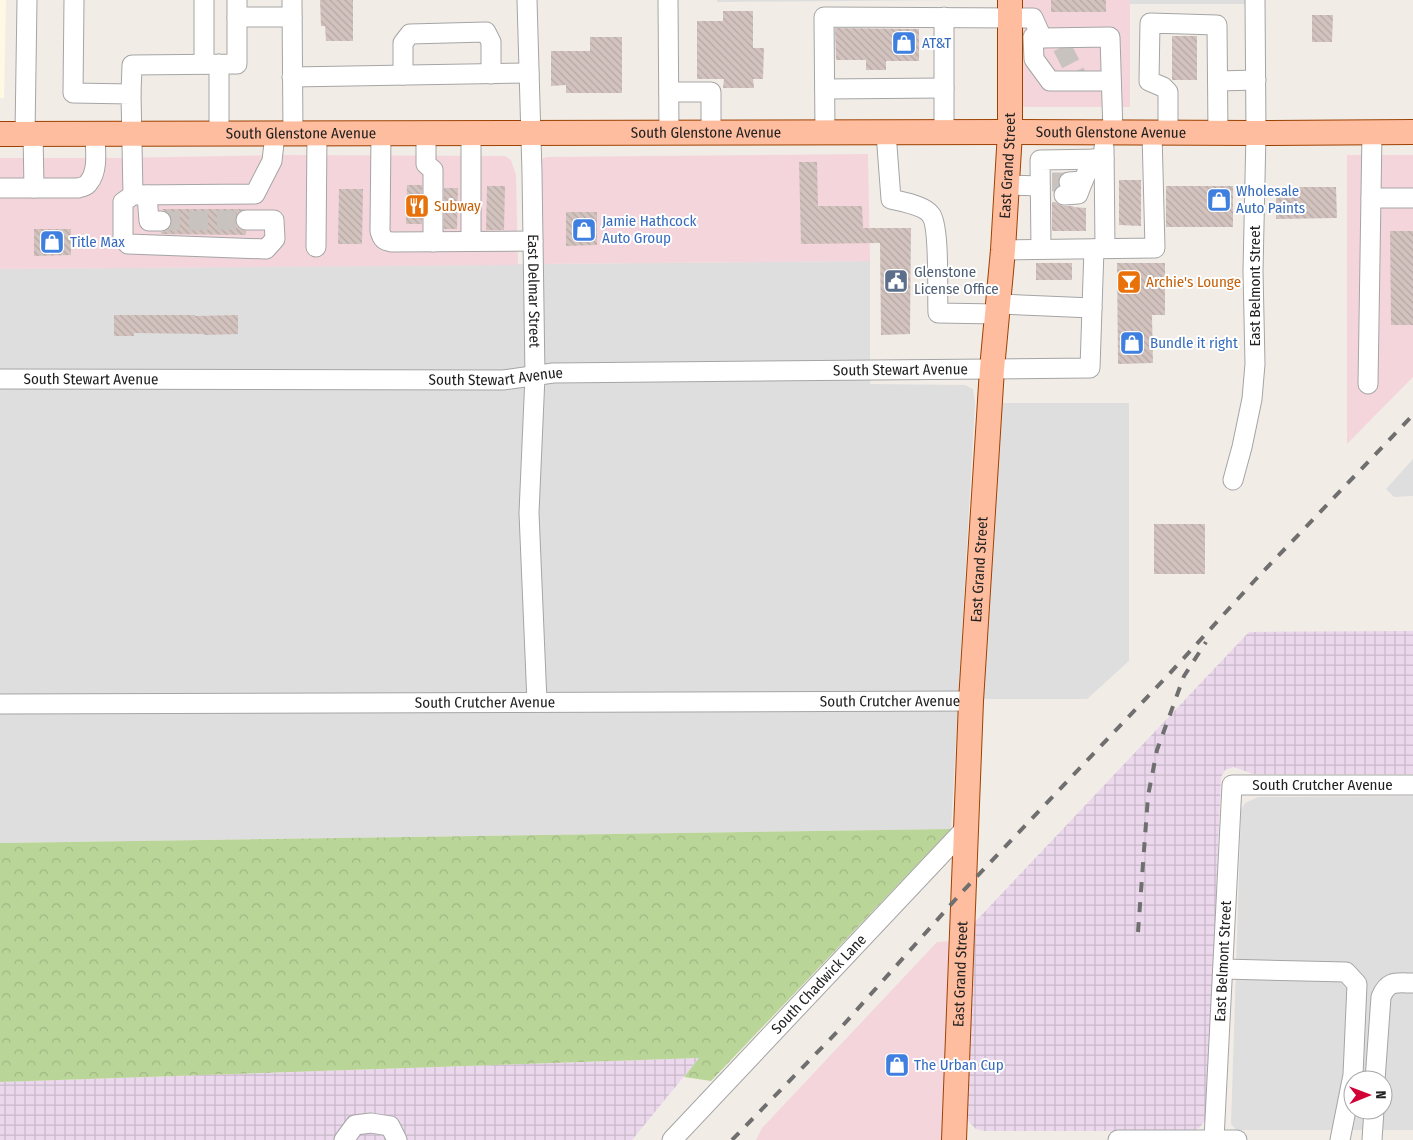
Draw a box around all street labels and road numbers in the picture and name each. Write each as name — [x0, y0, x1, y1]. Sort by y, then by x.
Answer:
street label: East Grand Street — [996, 113, 1019, 219]
street label: South Glenstone Avenue — [631, 123, 781, 142]
street label: South Glenstone Avenue — [1036, 123, 1186, 142]
street label: South Glenstone Avenue — [226, 124, 376, 143]
street label: East Belmont Street — [1246, 225, 1264, 347]
street label: East Delmar Street — [524, 234, 544, 348]
street label: South Stewart Avenue — [833, 360, 968, 379]
street label: South Stewart Avenue — [429, 364, 563, 389]
street label: South Stewart Avenue — [24, 370, 158, 388]
street label: East Grand Street — [967, 516, 992, 623]
street label: South Crutcher Avenue — [820, 692, 960, 710]
street label: South Crutcher Avenue — [415, 693, 555, 712]
street label: South Crutcher Avenue — [1252, 776, 1393, 794]
street label: East Belmont Street — [1211, 900, 1235, 1022]
street label: East Grand Street — [949, 921, 971, 1027]
street label: South Chadwick Lane — [768, 931, 870, 1038]

